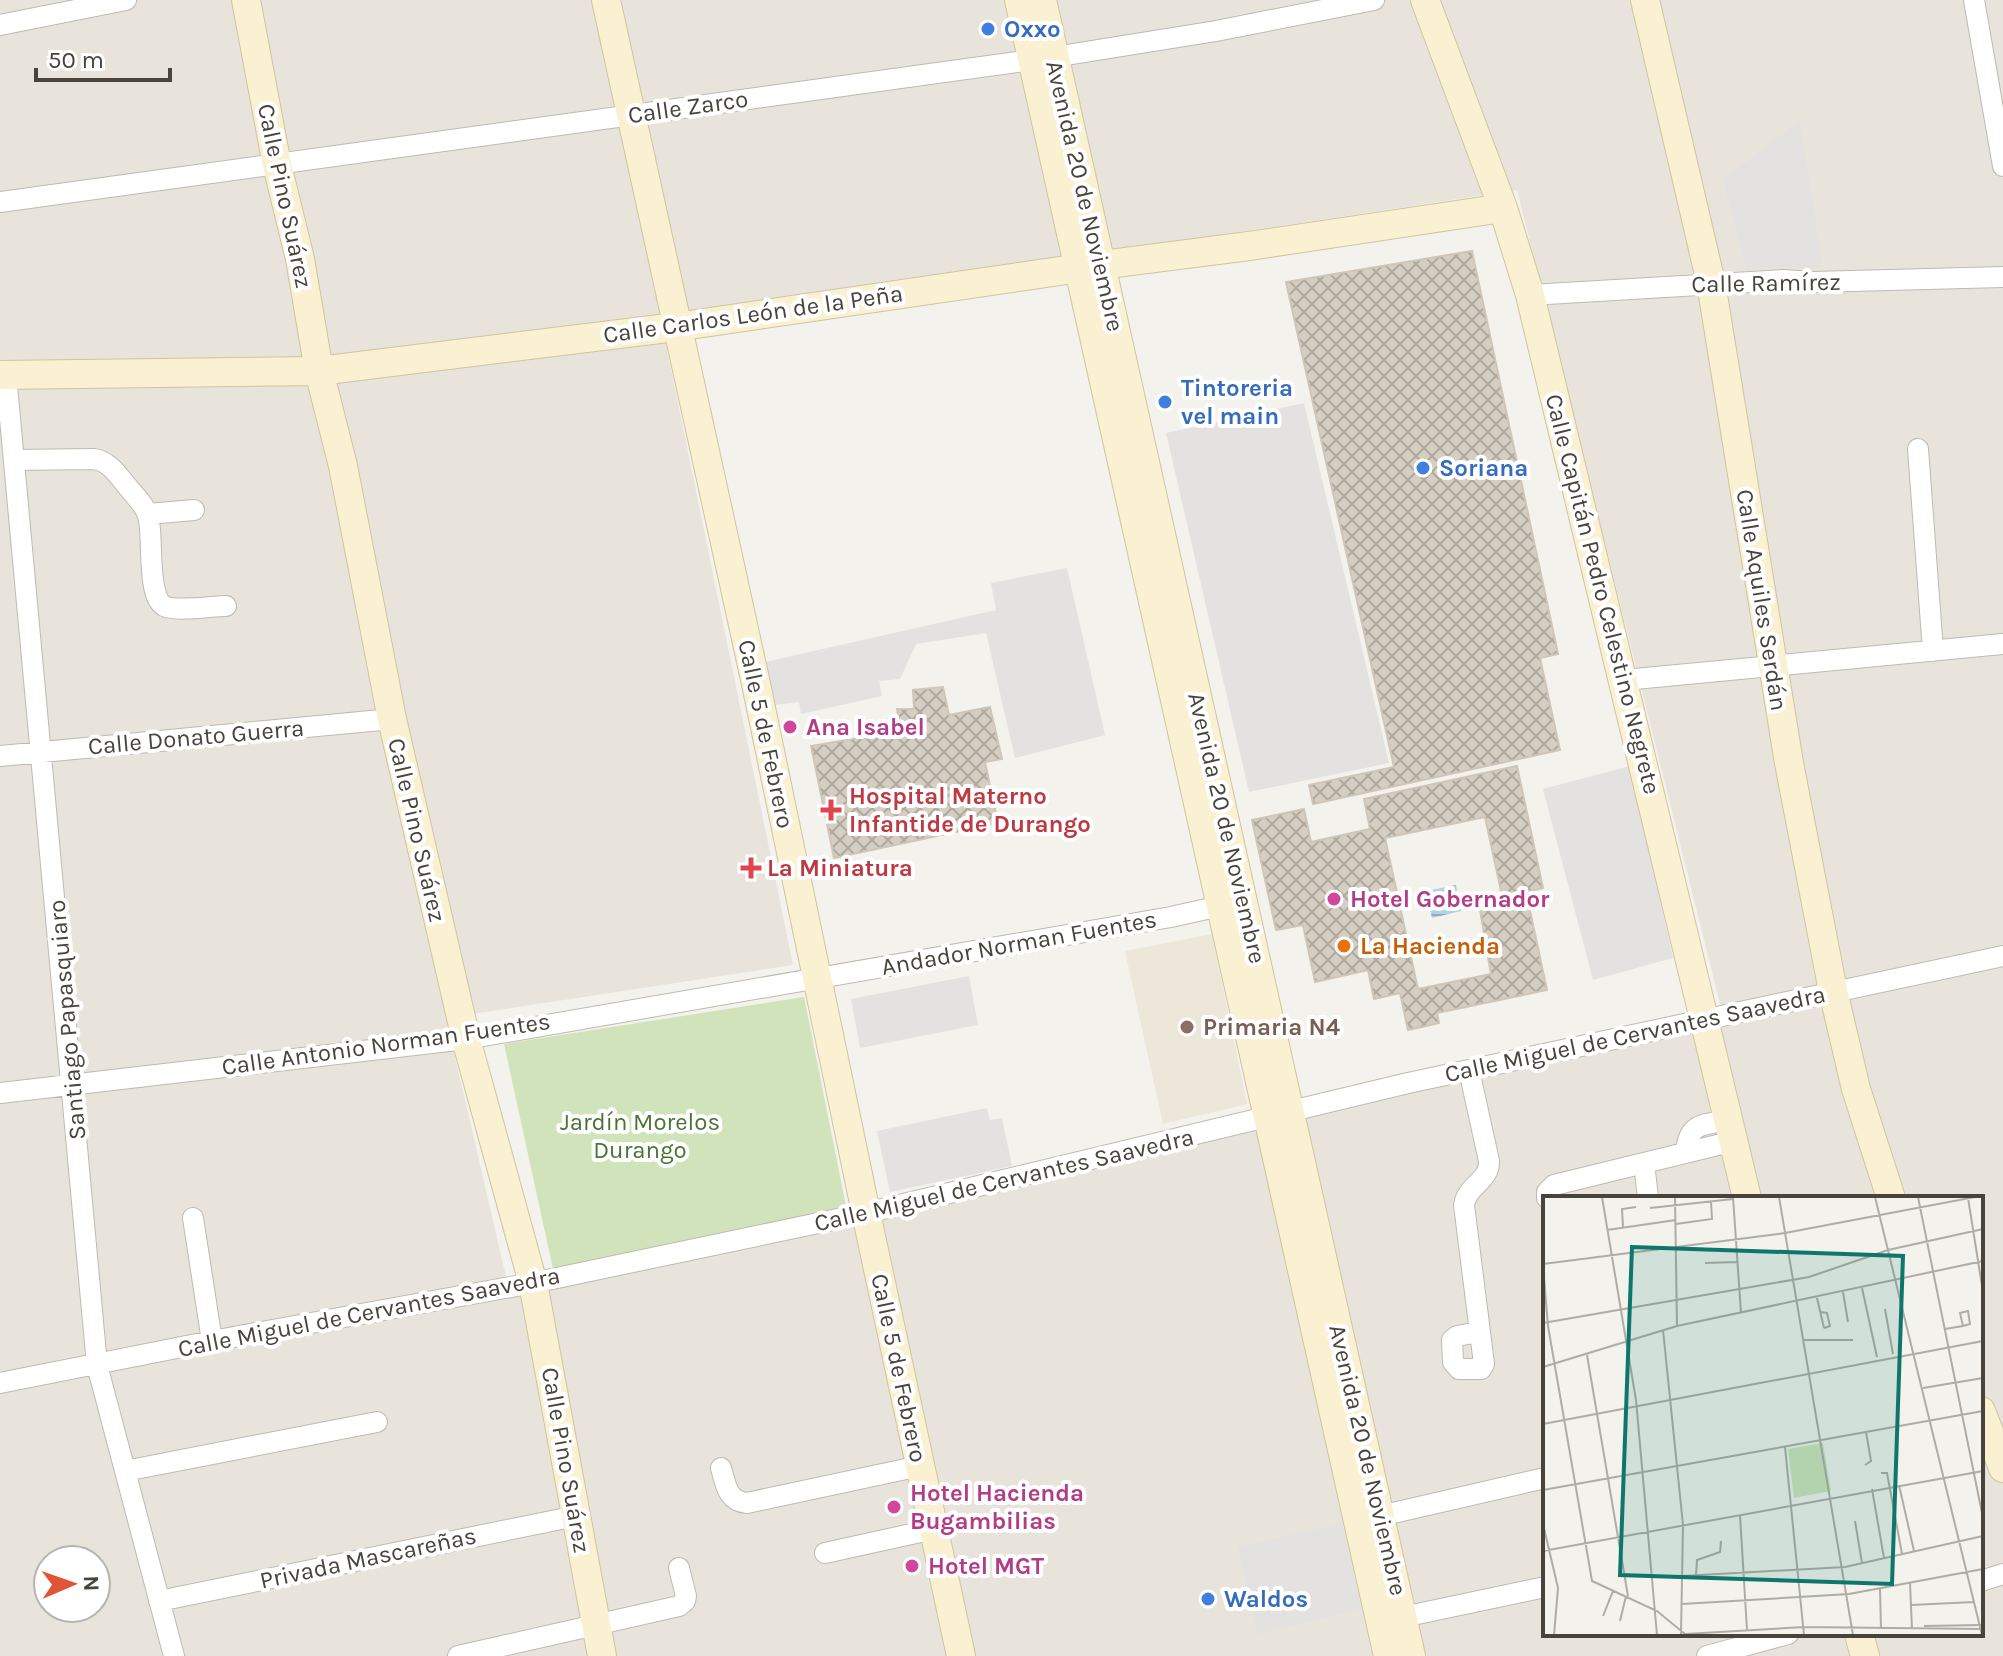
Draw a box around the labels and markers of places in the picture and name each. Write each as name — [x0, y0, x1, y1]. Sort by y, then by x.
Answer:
place label: Oxxo — [1004, 15, 1061, 43]
marker: Oxxo — [979, 20, 997, 38]
place label: Tintoreria vel main — [1181, 374, 1293, 430]
marker: Tintoreria vel main — [1156, 393, 1174, 411]
place label: Soriana — [1439, 454, 1528, 482]
marker: Soriana — [1414, 459, 1432, 477]
place label: Ana Isabel — [806, 713, 925, 741]
marker: Ana Isabel — [781, 718, 799, 736]
place label: Hospital Materno Infantide de Durango — [849, 782, 1091, 838]
marker: Hospital Materno Infantide de Durango — [820, 799, 842, 821]
place label: La Miniatura — [767, 854, 913, 882]
marker: La Miniatura — [742, 859, 760, 877]
place label: Hotel Gobernador — [1350, 885, 1550, 913]
marker: Hotel Gobernador — [1325, 890, 1343, 908]
place label: La Hacienda — [1360, 932, 1500, 960]
marker: La Hacienda — [1335, 937, 1353, 955]
place label: Primaria N4 — [1203, 1013, 1340, 1041]
marker: Primaria N4 — [1178, 1018, 1196, 1036]
place label: Hotel Hacienda Bugambilias — [910, 1479, 1084, 1535]
marker: Hotel Hacienda Bugambilias — [885, 1498, 903, 1516]
place label: Hotel MGT — [928, 1552, 1044, 1580]
marker: Hotel MGT — [903, 1557, 921, 1575]
place label: Waldos — [1224, 1585, 1308, 1613]
marker: Waldos — [1199, 1590, 1217, 1608]

